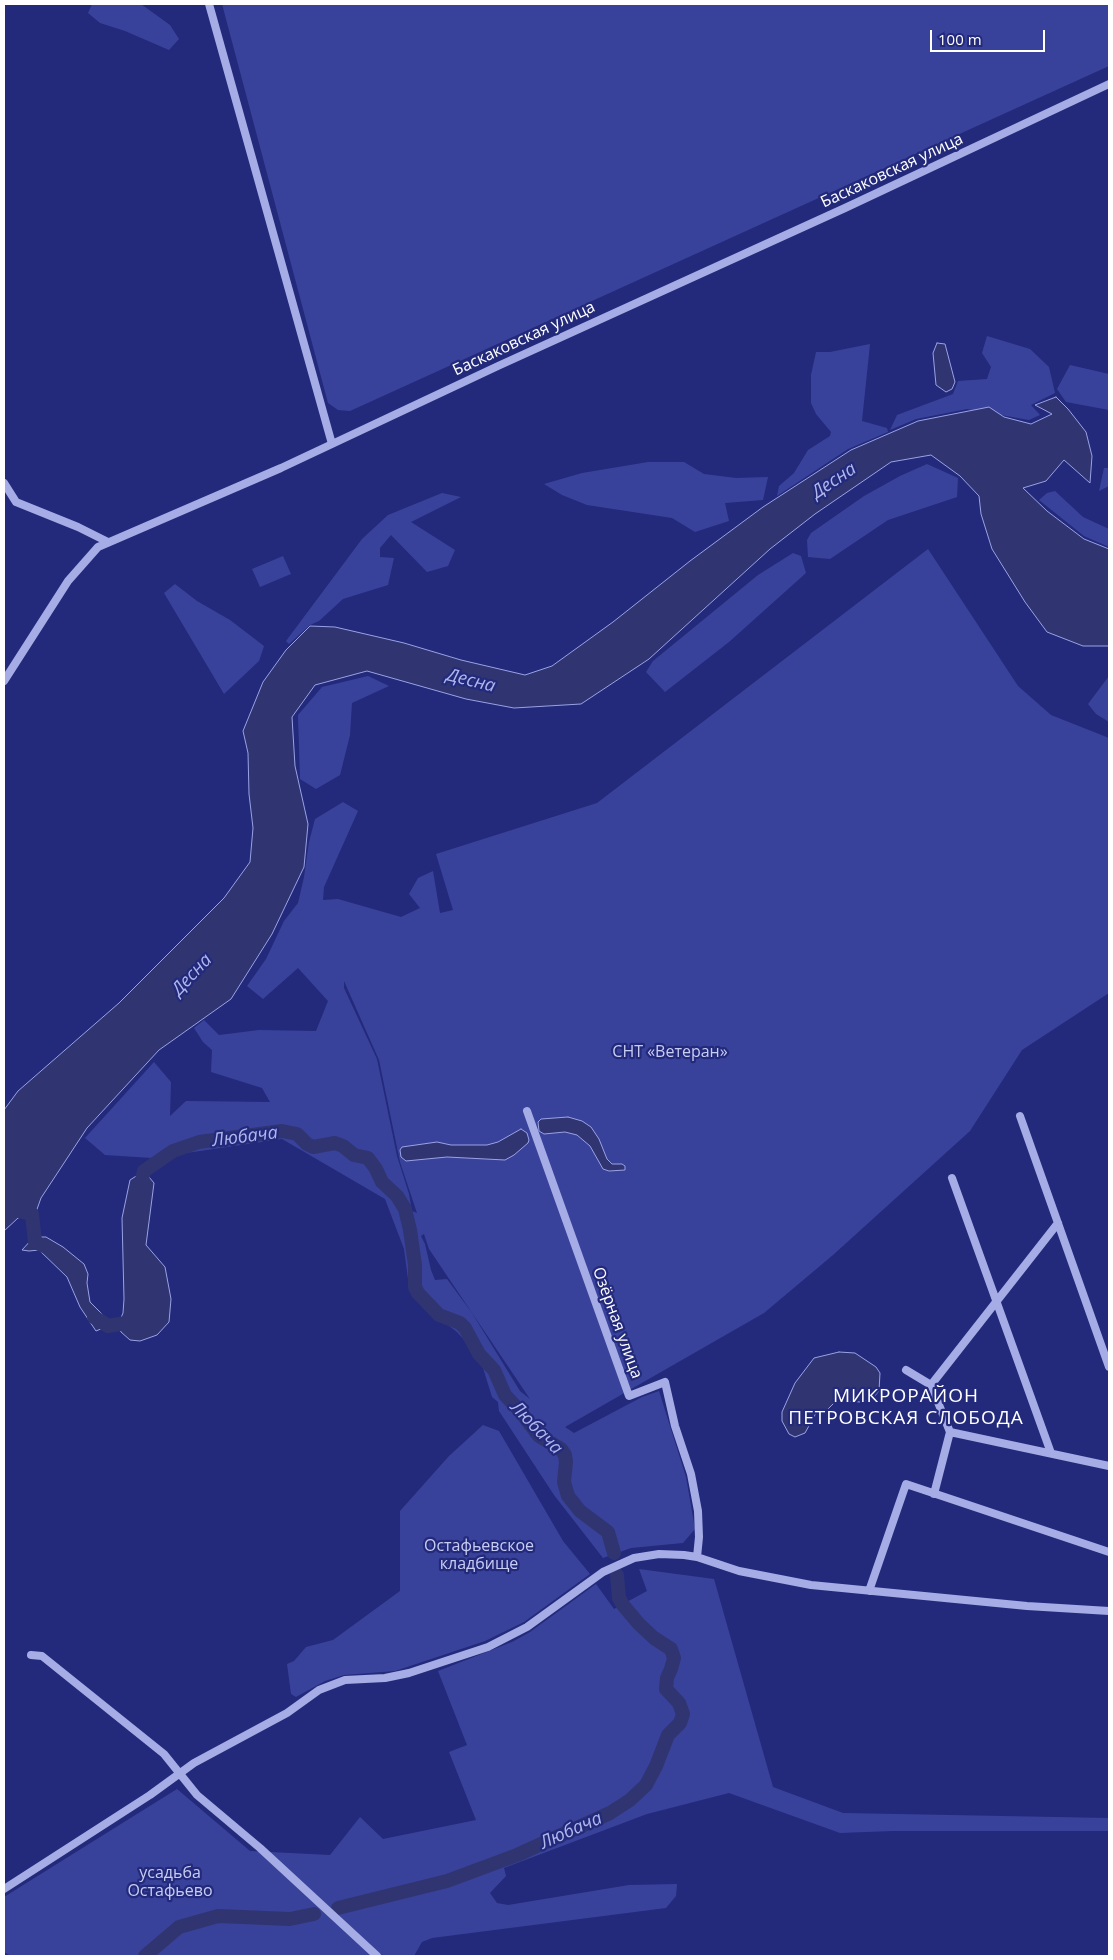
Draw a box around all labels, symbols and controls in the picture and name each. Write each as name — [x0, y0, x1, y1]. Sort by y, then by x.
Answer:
scale bar — [933, 20, 1048, 52]
text: 100 m — [938, 29, 982, 49]
street label: Баскаковская улица — [818, 130, 966, 212]
street label: Баскаковская улица — [450, 298, 598, 380]
water label: Десна — [808, 458, 860, 504]
water label: Десна — [444, 665, 498, 697]
water label: Десна — [167, 950, 217, 1000]
park label: СНТ «Ветеран» — [612, 1042, 728, 1062]
water label: Любача — [211, 1122, 279, 1152]
street label: Озёрная улица — [588, 1265, 646, 1381]
district label: МИКРОРАЙОН ПЕТРОВСКАЯ СЛОБОДА — [786, 1386, 1026, 1430]
water label: Любача — [505, 1397, 567, 1459]
park label: Остафьевское кладбище — [424, 1536, 534, 1574]
water label: Любача — [536, 1808, 606, 1854]
park label: усадьба Остафьево — [127, 1863, 213, 1901]

